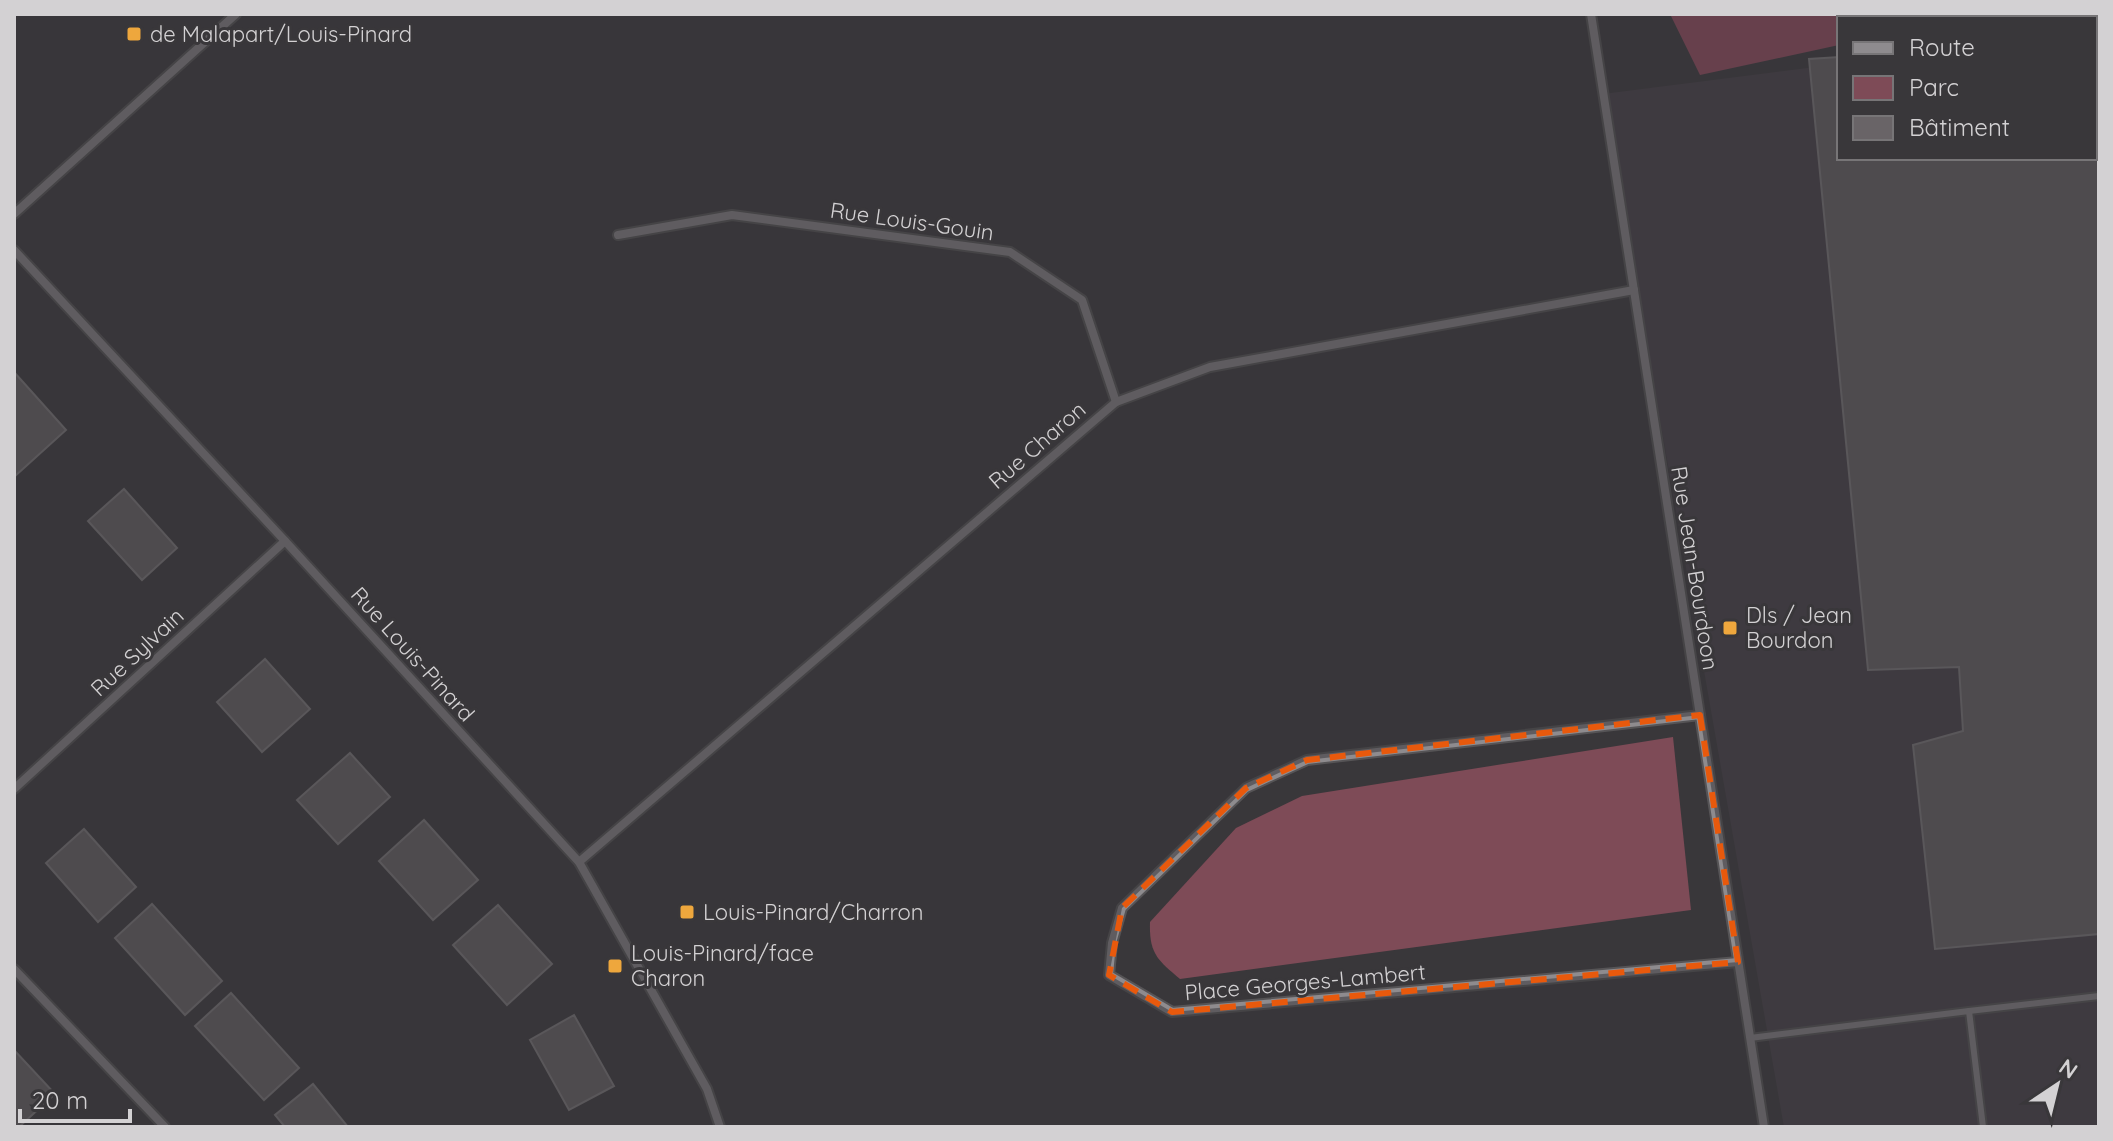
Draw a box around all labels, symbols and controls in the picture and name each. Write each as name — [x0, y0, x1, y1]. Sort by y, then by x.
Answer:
legend — [1837, 16, 2097, 160]
place label: de Malapart/Louis-Pinard — [150, 20, 412, 48]
marker: de Malapart/Louis-Pinard — [125, 25, 143, 43]
text: Route — [1909, 32, 1975, 62]
text: Parc — [1909, 72, 1959, 102]
text: Bâtiment — [1909, 112, 2010, 142]
street label: Rue Louis-Gouin — [828, 196, 996, 246]
street label: Rue Charon — [983, 395, 1091, 495]
street label: Rue Jean-Bourdoon — [1665, 464, 1725, 672]
street label: Rue Louis-Pinard — [345, 581, 481, 727]
place label: Dls / Jean Bourdon — [1746, 601, 1852, 654]
street label: Rue Sylvain — [85, 602, 189, 702]
marker: Dls / Jean Bourdon — [1721, 619, 1739, 637]
place label: Louis-Pinard/Charron — [703, 898, 923, 926]
marker: Louis-Pinard/Charron — [678, 903, 696, 921]
place label: Louis-Pinard/face Charon — [631, 939, 814, 992]
marker: Louis-Pinard/face Charon — [606, 957, 624, 975]
street label: Place Georges-Lambert — [1183, 958, 1427, 1006]
north arrow — [2017, 1045, 2097, 1125]
text: N — [2054, 1053, 2083, 1085]
scale bar — [20, 1073, 130, 1123]
text: 20 m — [32, 1085, 88, 1115]

